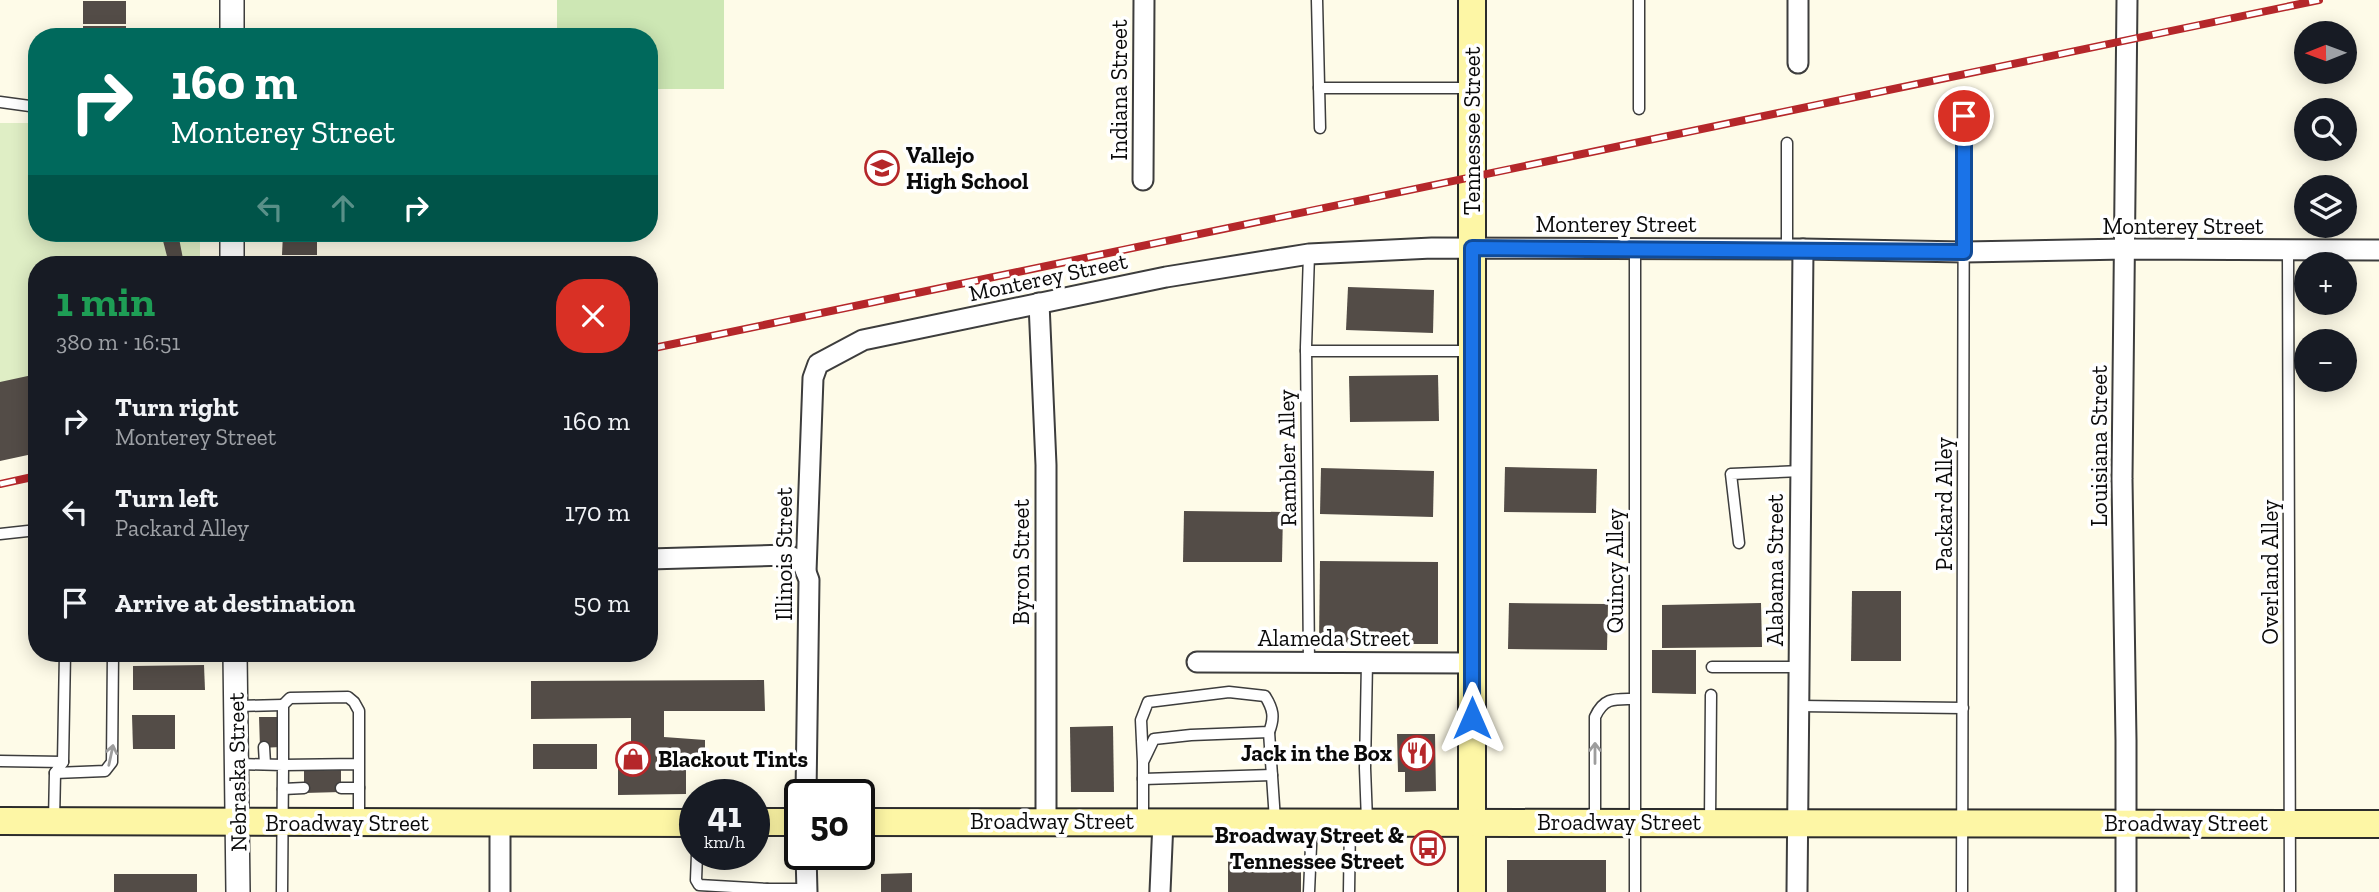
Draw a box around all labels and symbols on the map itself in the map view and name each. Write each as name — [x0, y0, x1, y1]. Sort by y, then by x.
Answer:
street label: Indiana Street — [1105, 19, 1133, 160]
north arrow — [2294, 21, 2357, 84]
street label: Tennessee Street — [1458, 46, 1486, 215]
pin — [1934, 86, 1994, 146]
place label: Vallejo High School — [906, 141, 1029, 195]
school or university icon: Vallejo High School — [863, 149, 901, 187]
street label: Monterey Street — [1535, 210, 1697, 238]
street label: Monterey Street — [2102, 212, 2264, 240]
street label: Monterey Street — [966, 246, 1130, 307]
street label: Louisiana Street — [2085, 365, 2113, 527]
street label: Rambler Alley — [1272, 389, 1302, 527]
street label: Packard Alley — [1930, 437, 1958, 571]
street label: Illinois Street — [770, 487, 798, 621]
street label: Alabama Street — [1761, 493, 1789, 646]
street label: Byron Street — [1007, 499, 1035, 625]
street label: Overland Alley — [2256, 499, 2284, 645]
street label: Quincy Alley — [1601, 508, 1629, 634]
street label: Alameda Street — [1258, 624, 1411, 652]
position arrow — [1435, 681, 1509, 755]
street label: Nebraska Street — [222, 692, 252, 852]
restaurant icon: Jack in the Box — [1398, 734, 1436, 772]
place label: Jack in the Box — [1241, 739, 1393, 767]
shop icon: Blackout Tints — [614, 740, 652, 778]
one-way arrow — [1588, 742, 1602, 765]
one-way arrow — [106, 744, 119, 766]
place label: Blackout Tints — [658, 745, 808, 773]
speed limit sign: 50 — [784, 779, 875, 870]
street label: Broadway Street — [970, 807, 1135, 835]
street label: Broadway Street — [1537, 808, 1702, 836]
street label: Broadway Street — [265, 809, 430, 837]
street label: Broadway Street — [2104, 809, 2269, 837]
place label: Broadway Street & Tennessee Street — [1214, 821, 1405, 875]
bus stop icon: Broadway Street & Tennessee Street — [1409, 829, 1447, 867]

